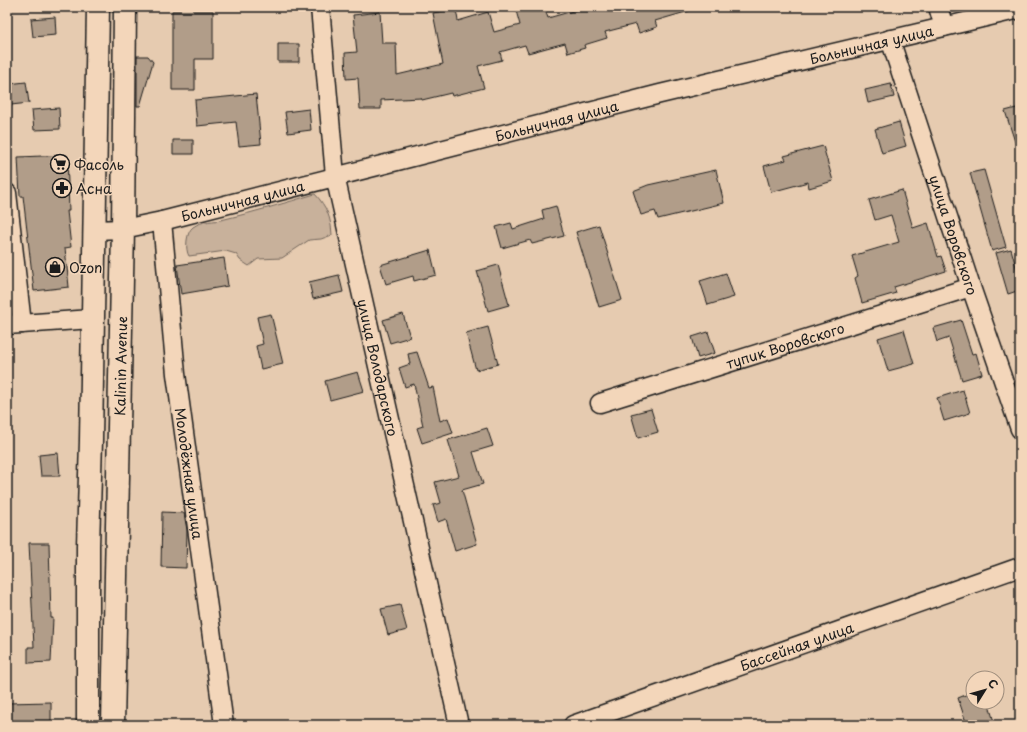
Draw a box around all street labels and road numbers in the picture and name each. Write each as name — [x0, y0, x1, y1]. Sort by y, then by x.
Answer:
street label: Больничная улица — [808, 19, 936, 69]
street label: Больничная улица — [493, 95, 621, 146]
street label: улица Воровского — [925, 172, 983, 298]
street label: Больничная улица — [179, 175, 307, 226]
street label: улица Володарского — [353, 297, 404, 438]
street label: Kalinin Avenue — [109, 316, 132, 416]
street label: тупик Воровского — [723, 317, 847, 373]
street label: Молодёжная улица — [170, 406, 209, 541]
street label: Бассейная улица — [737, 616, 856, 676]

